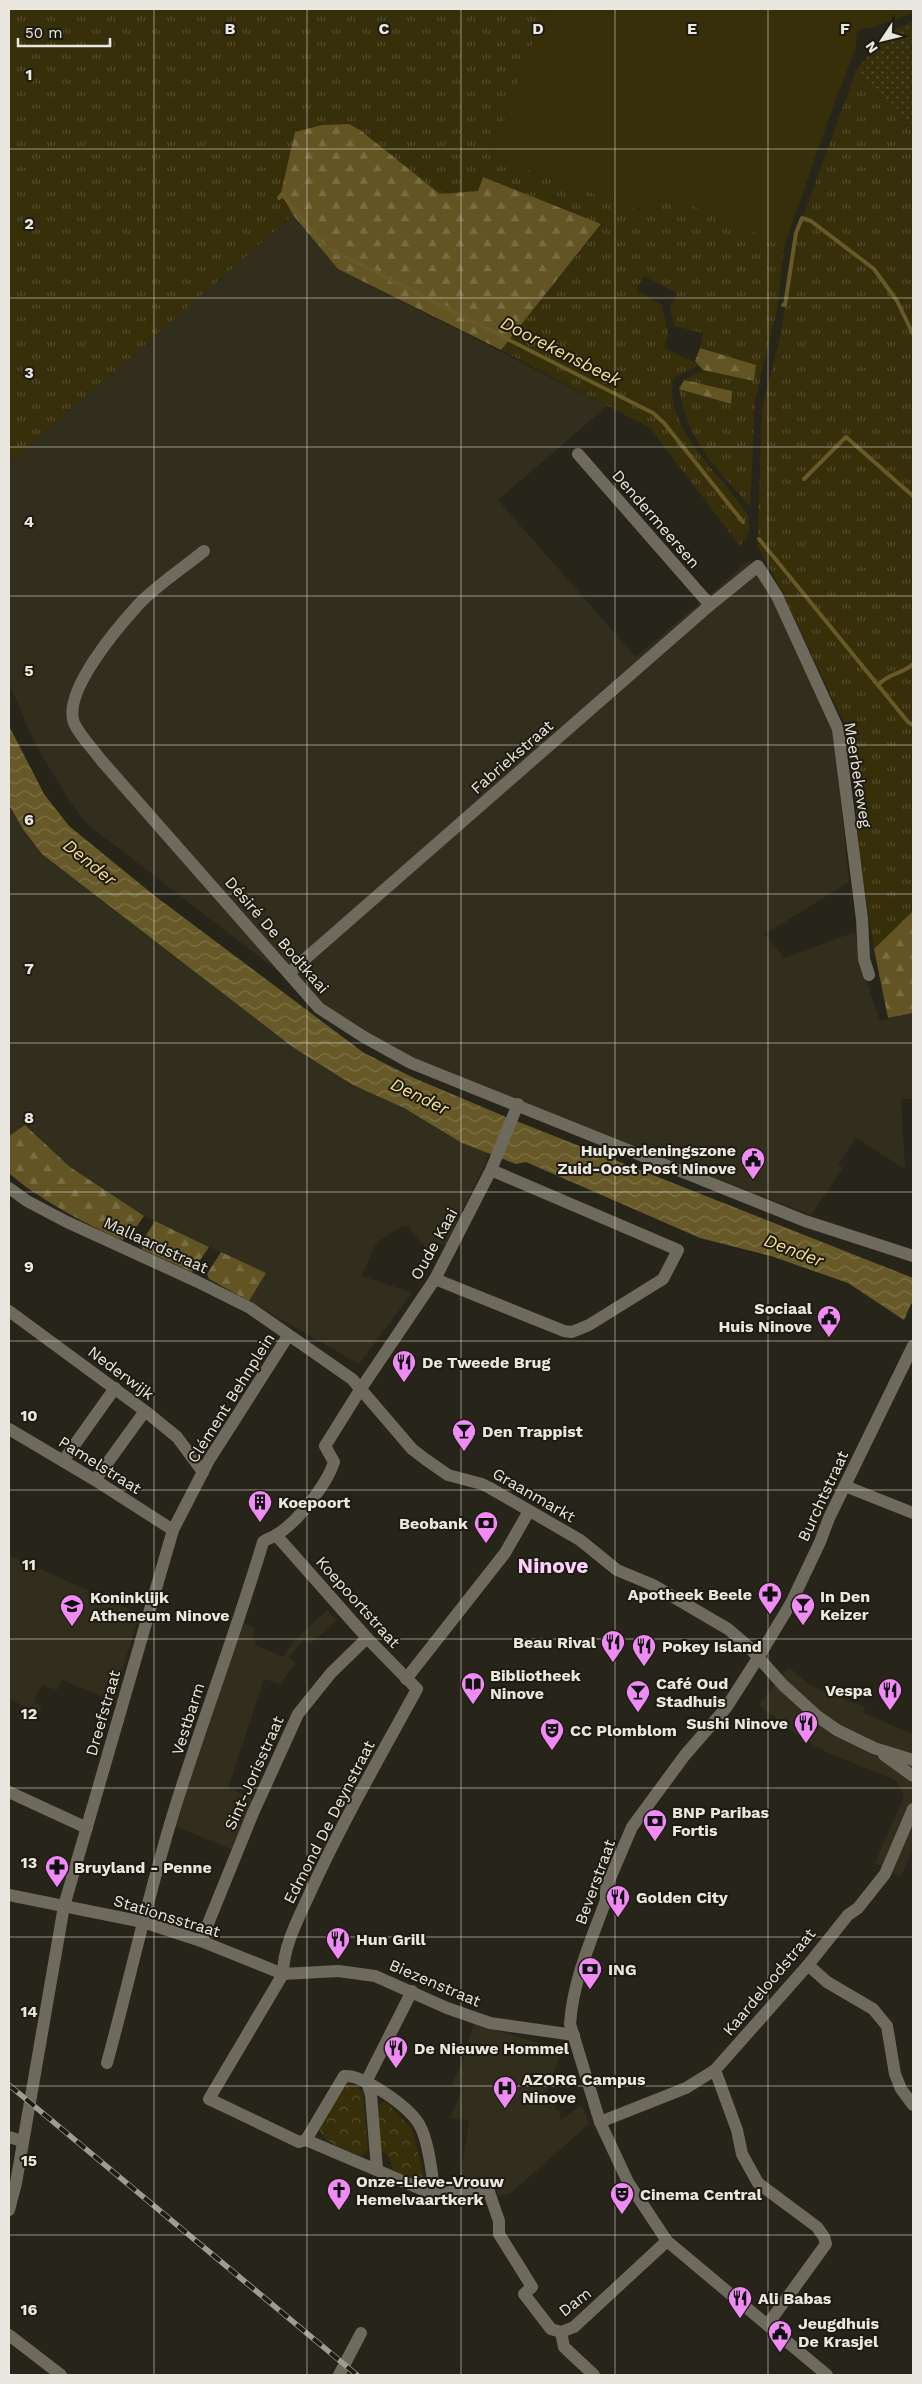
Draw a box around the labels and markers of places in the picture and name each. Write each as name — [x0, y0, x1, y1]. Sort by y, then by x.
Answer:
place label: Hulpverleningszone Zuid-Oost Post Ninove — [557, 1141, 736, 1178]
public building icon: Hulpverleningszone Zuid-Oost Post Ninove — [740, 1146, 766, 1180]
place label: Sociaal Huis Ninove — [719, 1299, 813, 1336]
public building icon: Sociaal Huis Ninove — [816, 1304, 842, 1338]
restaurant icon: De Tweede Brug — [391, 1349, 417, 1383]
place label: De Tweede Brug — [422, 1353, 550, 1372]
bar icon: Den Trappist — [451, 1418, 477, 1452]
place label: Den Trappist — [482, 1422, 583, 1441]
building icon: Koepoort — [247, 1489, 273, 1523]
place label: Koepoort — [278, 1493, 350, 1512]
bank icon: Beobank — [473, 1510, 499, 1544]
place label: Beobank — [399, 1514, 468, 1533]
pharmacy icon: Apotheek Beele — [757, 1581, 783, 1615]
place label: Apotheek Beele — [628, 1585, 752, 1604]
place label: In Den Keizer — [820, 1587, 870, 1624]
place label: Koninklijk Atheneum Ninove — [90, 1588, 229, 1625]
bar icon: In Den Keizer — [790, 1592, 816, 1626]
school or university icon: Koninklijk Atheneum Ninove — [59, 1593, 85, 1627]
restaurant icon: Beau Rival — [600, 1629, 626, 1663]
place label: Beau Rival — [513, 1633, 597, 1652]
restaurant icon: Pokey Island — [631, 1633, 657, 1667]
place label: Pokey Island — [662, 1637, 762, 1656]
place label: Bibliotheek Ninove — [490, 1666, 581, 1703]
library icon: Bibliotheek Ninove — [460, 1671, 486, 1705]
place label: Café Oud Stadhuis — [656, 1674, 728, 1711]
restaurant icon: Vespa — [877, 1677, 903, 1711]
bar icon: Café Oud Stadhuis — [625, 1679, 651, 1713]
place label: Vespa — [825, 1681, 873, 1700]
restaurant icon: Sushi Ninove — [793, 1710, 819, 1744]
place label: Sushi Ninove — [686, 1714, 788, 1733]
theatre icon: CC Plomblom — [539, 1717, 565, 1751]
place label: CC Plomblom — [570, 1721, 677, 1740]
place label: BNP Paribas Fortis — [672, 1803, 770, 1840]
bank icon: BNP Paribas Fortis — [642, 1808, 668, 1842]
pharmacy icon: Bruyland - Penne — [44, 1854, 70, 1888]
place label: Bruyland - Penne — [74, 1858, 212, 1877]
restaurant icon: Golden City — [605, 1884, 631, 1918]
place label: Golden City — [636, 1888, 729, 1907]
restaurant icon: Hun Grill — [325, 1926, 351, 1960]
place label: Hun Grill — [356, 1930, 427, 1949]
bank icon: ING — [577, 1956, 603, 1990]
place label: ING — [608, 1960, 637, 1979]
restaurant icon: De Nieuwe Hommel — [383, 2035, 409, 2069]
place label: De Nieuwe Hommel — [414, 2039, 570, 2058]
place label: AZORG Campus Ninove — [522, 2070, 646, 2107]
hospital icon: AZORG Campus Ninove — [492, 2075, 518, 2109]
place label: Onze-Lieve-Vrouw Hemelvaartkerk — [356, 2172, 504, 2209]
church icon: Onze-Lieve-Vrouw Hemelvaartkerk — [326, 2177, 352, 2211]
theatre icon: Cinema Central — [609, 2181, 635, 2215]
place label: Cinema Central — [640, 2185, 763, 2204]
restaurant icon: Ali Babas — [727, 2285, 753, 2319]
place label: Ali Babas — [758, 2289, 832, 2308]
place label: Jeugdhuis De Krasjel — [798, 2314, 879, 2351]
public building icon: Jeugdhuis De Krasjel — [767, 2319, 793, 2353]

